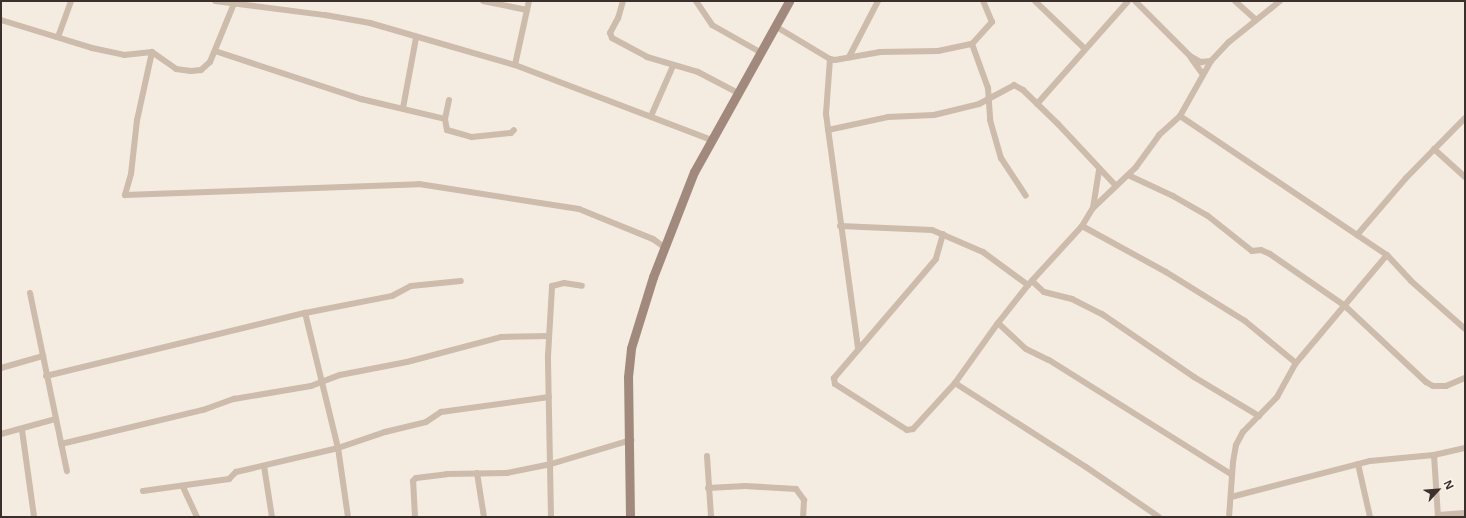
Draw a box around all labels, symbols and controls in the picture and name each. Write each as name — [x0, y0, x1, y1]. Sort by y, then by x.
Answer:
north arrow — [1418, 470, 1458, 510]
text: N — [1441, 477, 1458, 492]

